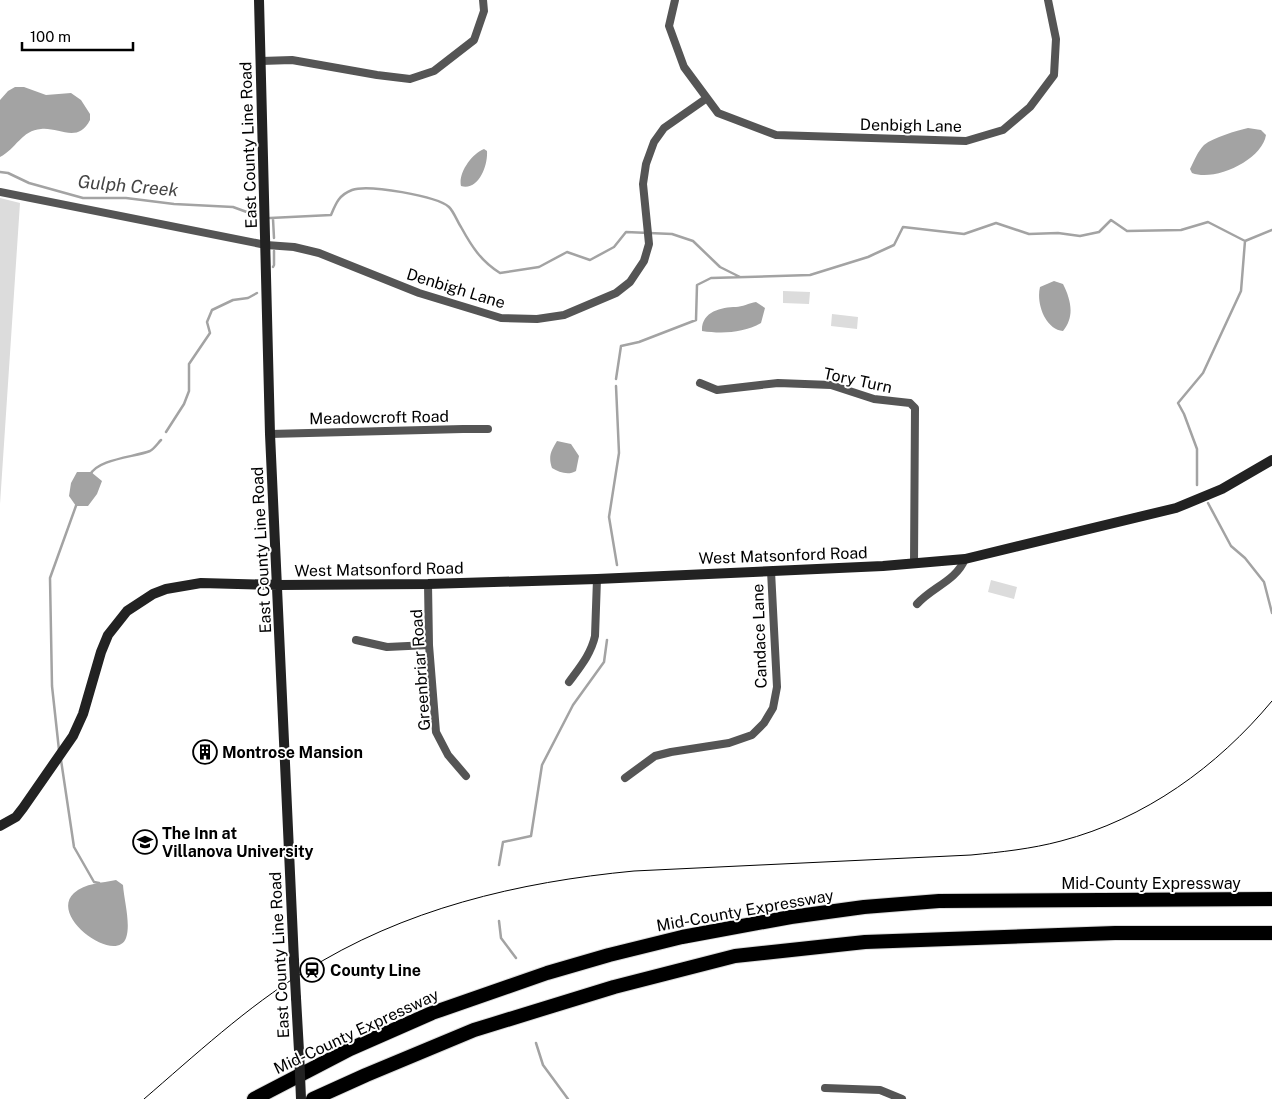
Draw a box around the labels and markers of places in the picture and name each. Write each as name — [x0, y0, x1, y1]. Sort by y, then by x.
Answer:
building icon: Montrose Mansion — [192, 739, 218, 765]
place label: Montrose Mansion — [222, 743, 363, 762]
place label: The Inn at Villanova University — [162, 824, 314, 861]
school or university icon: The Inn at Villanova University — [132, 829, 158, 855]
station icon: County Line — [299, 957, 325, 983]
place label: County Line — [330, 961, 421, 980]

